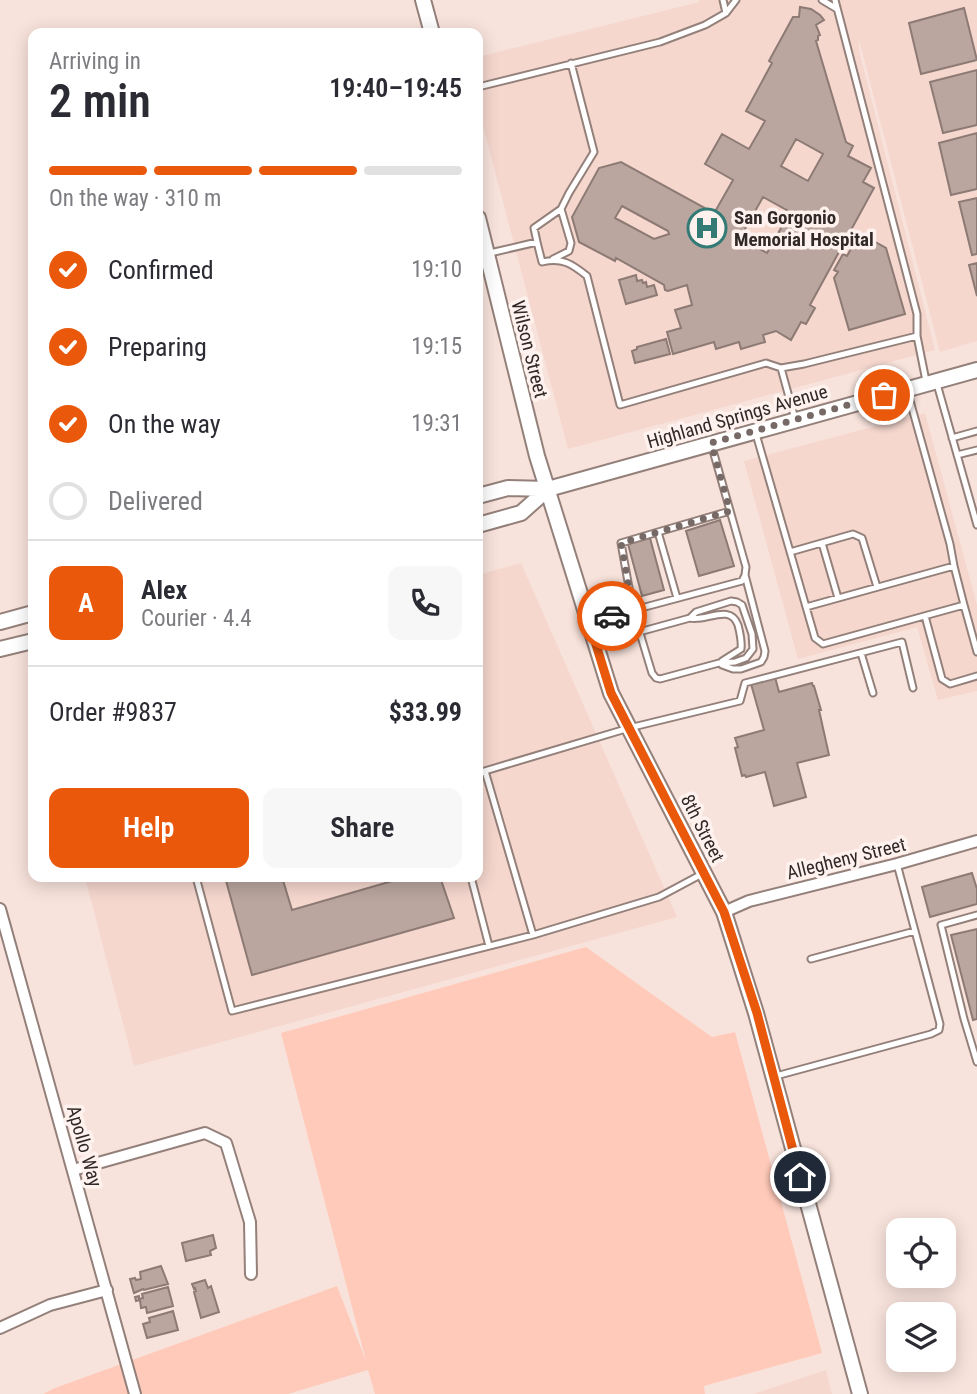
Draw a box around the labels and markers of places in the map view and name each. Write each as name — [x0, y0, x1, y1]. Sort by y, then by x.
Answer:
place label: San Gorgonio Memorial Hospital — [734, 206, 874, 251]
hospital icon: San Gorgonio Memorial Hospital — [686, 207, 728, 249]
pin — [854, 365, 914, 425]
pin — [770, 1147, 830, 1207]

